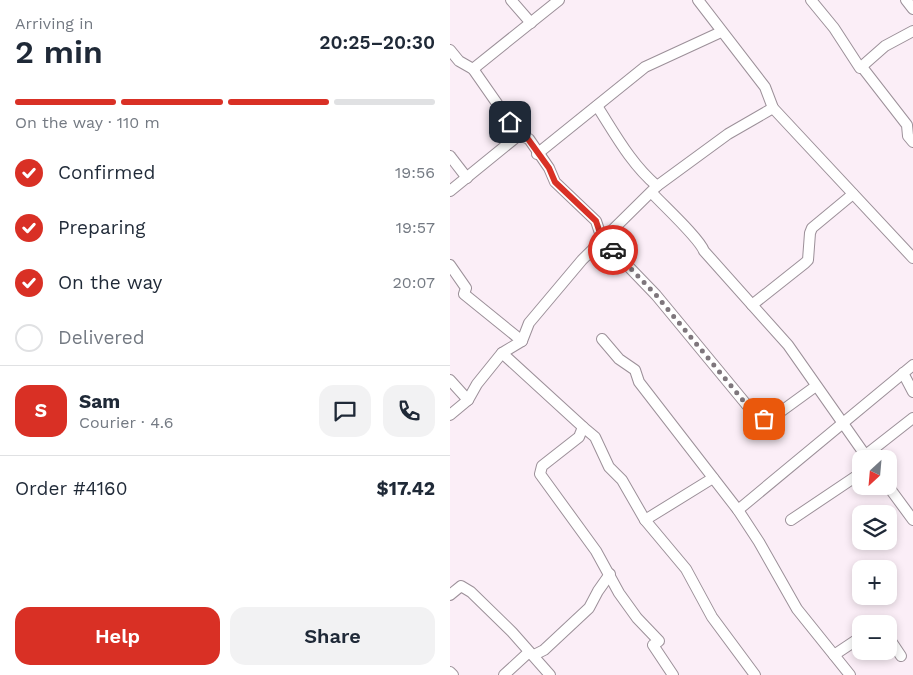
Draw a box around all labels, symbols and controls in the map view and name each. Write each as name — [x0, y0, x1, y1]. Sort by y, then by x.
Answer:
text: Arriving in — [15, 14, 93, 33]
text: 20:25–20:30 — [319, 31, 435, 54]
text: 2 min — [15, 33, 103, 71]
pin — [489, 101, 531, 143]
icon: home — [496, 108, 524, 136]
text: On the way · 110 m — [15, 113, 160, 132]
icon: check — [15, 159, 43, 187]
text: Confirmed — [58, 161, 155, 184]
text: 19:56 — [395, 163, 435, 182]
icon: check — [15, 214, 43, 242]
text: Preparing — [58, 216, 145, 239]
text: 19:57 — [396, 218, 435, 237]
courier — [588, 225, 638, 275]
icon: car — [599, 236, 627, 264]
icon: check — [15, 269, 43, 297]
text: On the way — [58, 271, 162, 294]
text: 20:07 — [392, 273, 435, 292]
text: Delivered — [58, 326, 145, 349]
button: chat — [319, 385, 371, 437]
button: phone — [383, 385, 435, 437]
text: Sam — [79, 390, 120, 413]
pin — [743, 398, 785, 440]
text: S — [35, 399, 47, 422]
icon: bag — [750, 405, 778, 433]
text: Courier · 4.6 — [79, 413, 174, 432]
north arrow — [852, 450, 898, 495]
map controls — [852, 450, 897, 660]
text: Order #4160 — [15, 477, 127, 500]
text: $17.42 — [377, 477, 435, 500]
button: layers — [852, 505, 897, 550]
button: + — [852, 560, 897, 605]
button: Help — [15, 607, 220, 665]
button: Share — [230, 607, 435, 665]
button: − — [852, 615, 897, 660]

